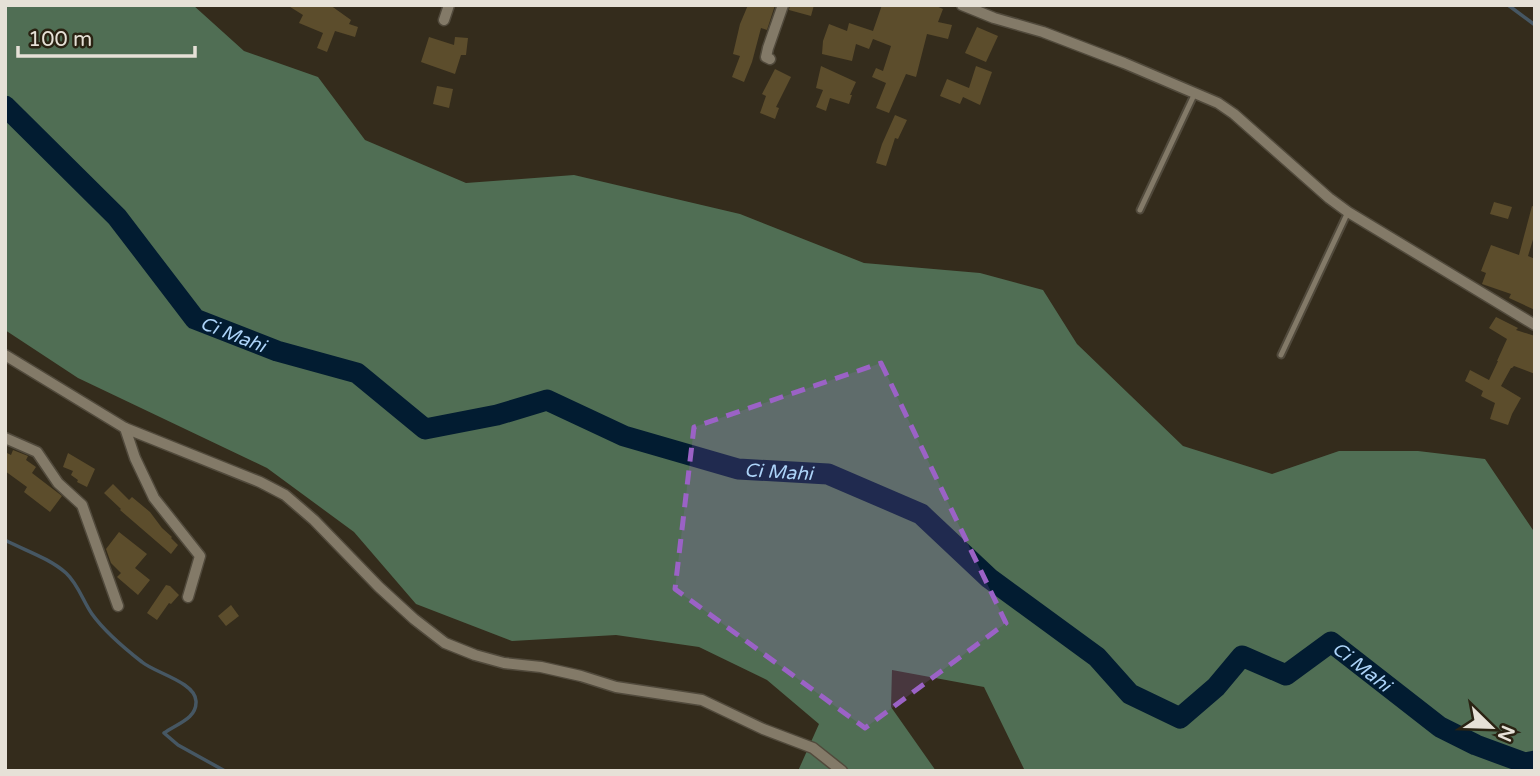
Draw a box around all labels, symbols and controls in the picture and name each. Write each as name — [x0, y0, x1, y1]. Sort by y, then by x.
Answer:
scale bar — [18, 14, 194, 58]
text: 100 m — [28, 27, 92, 52]
water label: Ci Mahi — [197, 312, 271, 358]
water label: Ci Mahi — [744, 459, 815, 485]
water label: Ci Mahi — [1328, 637, 1397, 698]
north arrow — [1456, 692, 1526, 762]
text: N — [1493, 722, 1519, 745]

